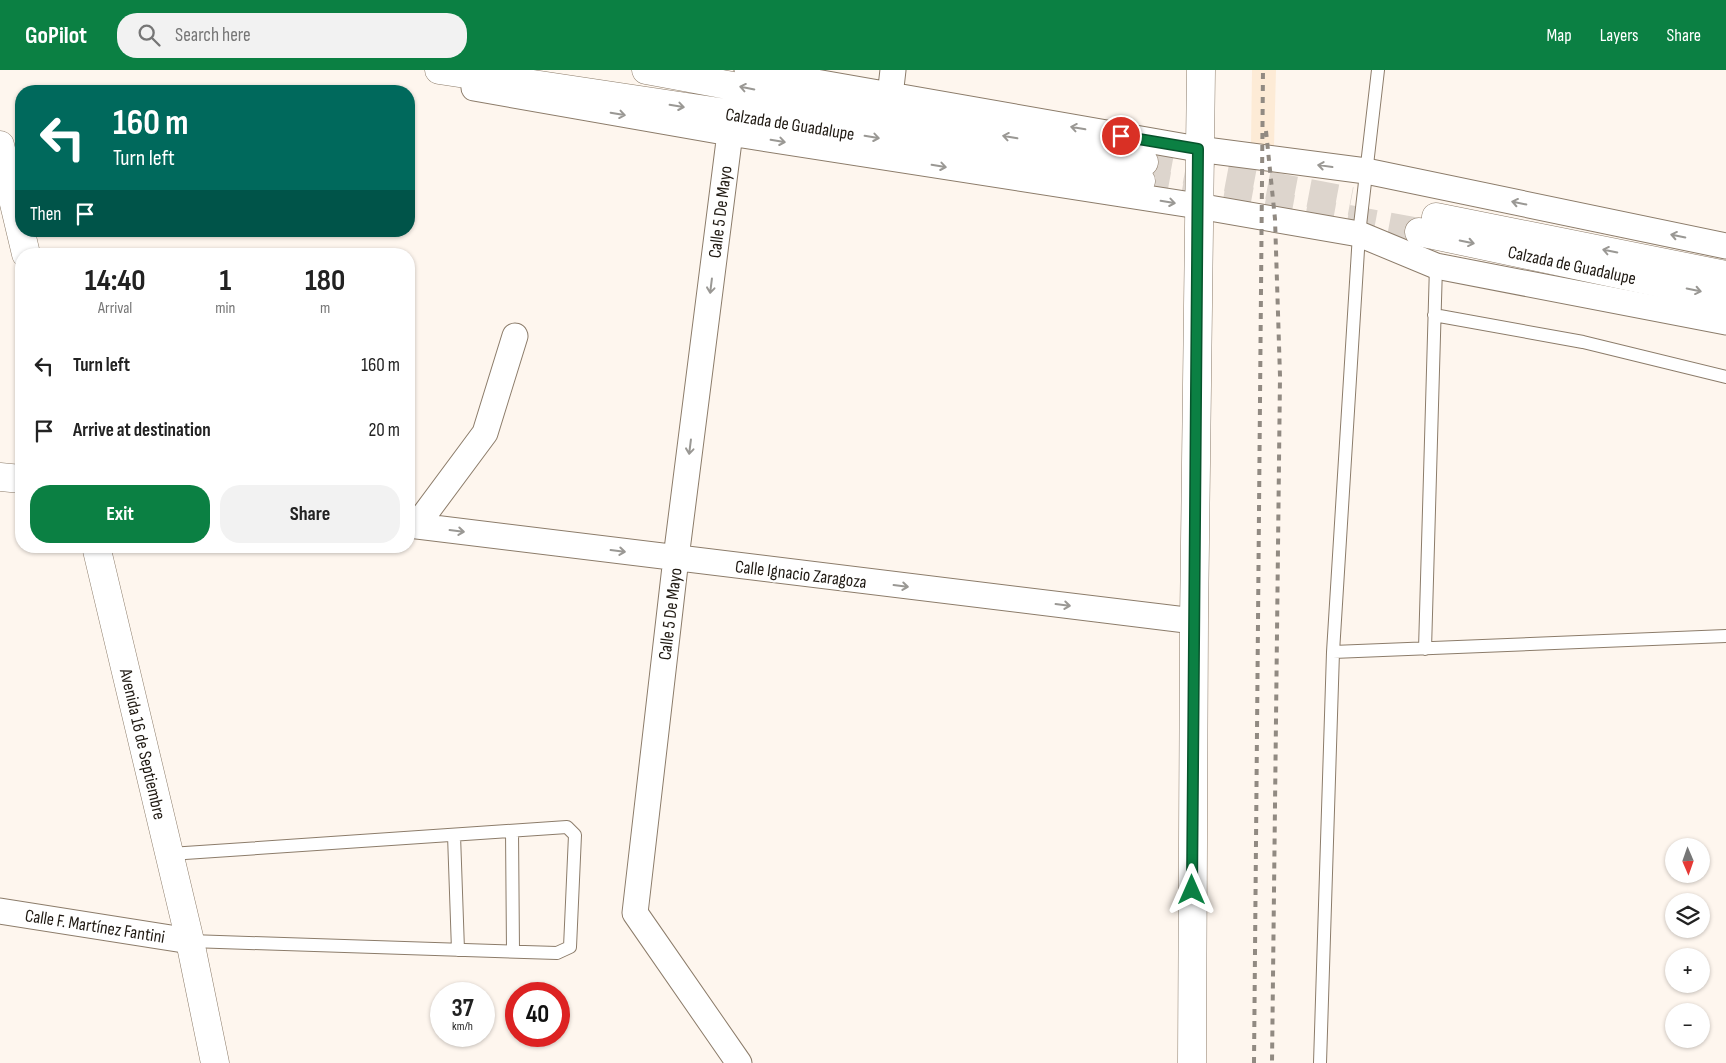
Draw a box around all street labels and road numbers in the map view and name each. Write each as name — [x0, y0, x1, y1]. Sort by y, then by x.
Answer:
street label: Calzada de Guadalupe — [724, 104, 856, 145]
street label: Calle 5 De Mayo — [704, 165, 737, 259]
street label: Calzada de Guadalupe — [1506, 242, 1638, 289]
street label: Calle Ignacio Zaragoza — [734, 556, 868, 593]
street label: Calle 5 De Mayo — [654, 567, 687, 661]
street label: Avenida 16 de Septiembre — [115, 666, 170, 822]
street label: Calle F. Martínez Fantini — [24, 905, 166, 948]

